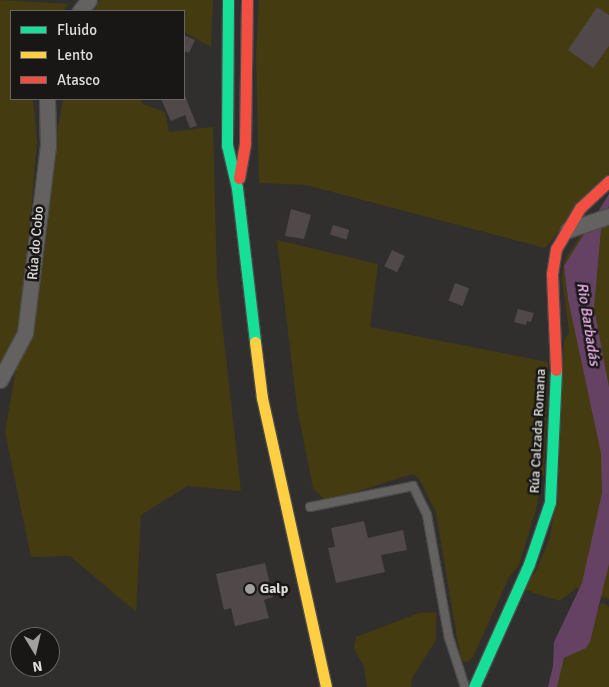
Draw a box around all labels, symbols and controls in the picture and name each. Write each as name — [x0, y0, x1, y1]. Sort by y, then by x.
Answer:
legend — [10, 10, 185, 100]
text: Fluido — [57, 21, 97, 39]
text: Lento — [57, 46, 93, 64]
text: Atasco — [57, 71, 100, 89]
street label: Rúa do Cobo — [24, 205, 48, 281]
water label: Rio Barbadás — [573, 281, 603, 367]
street label: Rúa Calzada Romana — [526, 368, 550, 494]
place label: Galp — [260, 581, 288, 597]
marker: Galp — [244, 583, 256, 595]
north arrow — [10, 627, 60, 677]
text: N — [31, 657, 43, 675]

